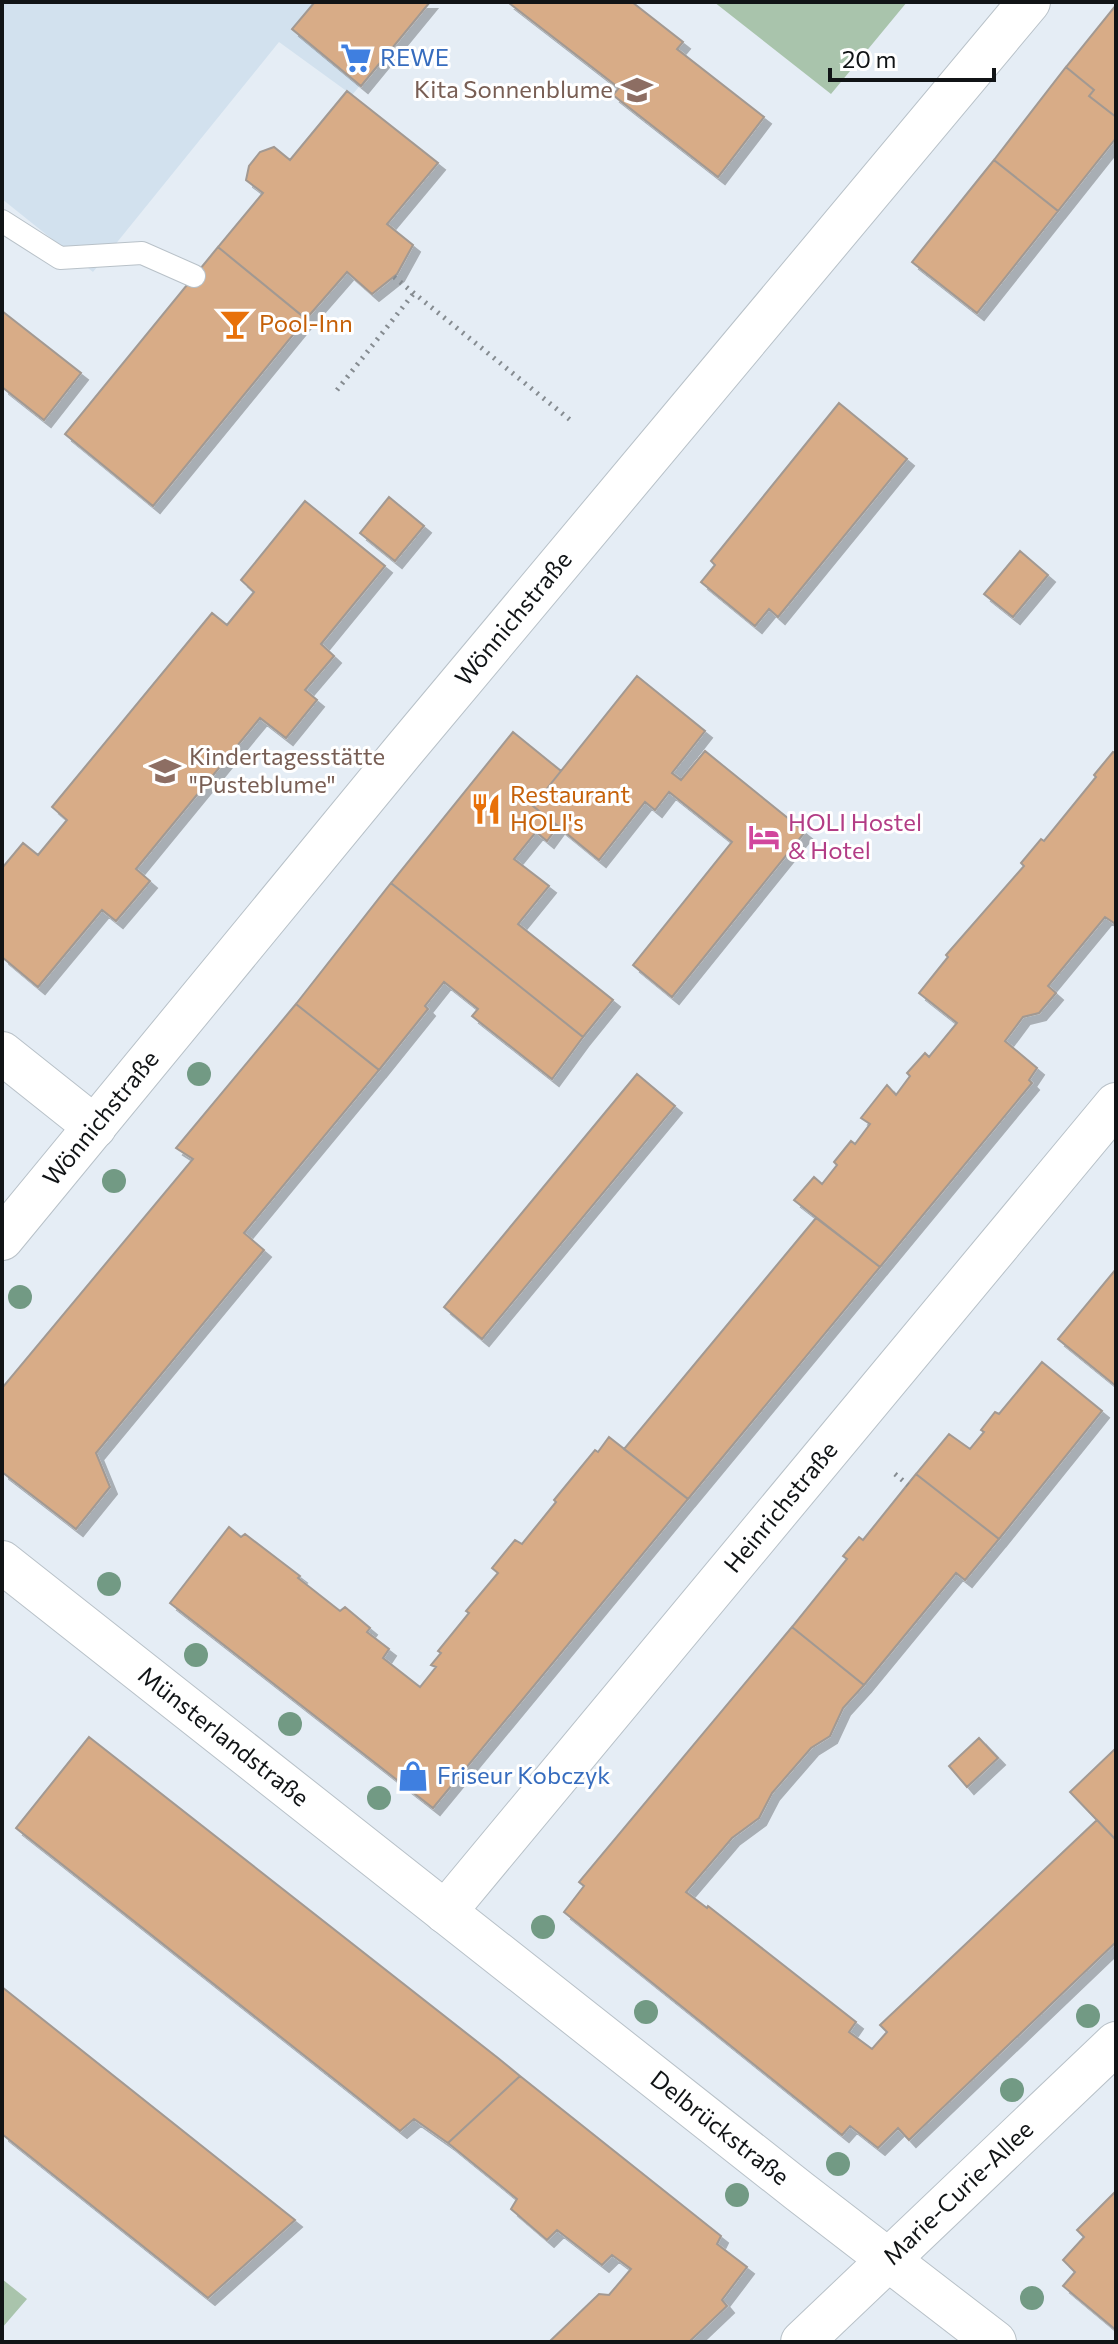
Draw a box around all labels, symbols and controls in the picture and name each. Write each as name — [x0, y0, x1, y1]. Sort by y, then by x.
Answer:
scale bar — [830, 32, 994, 82]
supermarket icon: REWE — [339, 41, 373, 75]
place label: REWE — [380, 42, 449, 71]
text: 20 m — [842, 44, 896, 73]
school or university icon: Kita Sonnenblume — [620, 73, 654, 107]
place label: Kita Sonnenblume — [414, 74, 613, 103]
bar icon: Pool-Inn — [218, 307, 252, 341]
place label: Pool-Inn — [259, 308, 353, 337]
street label: Wönnichstraße — [448, 545, 577, 691]
place label: Kindertagesstätte "Pusteblume" — [189, 741, 385, 798]
school or university icon: Kindertagesstätte "Pusteblume" — [148, 754, 182, 788]
place label: Restaurant HOLI's — [510, 779, 630, 836]
restaurant icon: Restaurant HOLI's — [469, 792, 503, 826]
place label: HOLI Hostel & Hotel — [788, 807, 922, 864]
hotel icon: HOLI Hostel & Hotel — [747, 820, 781, 854]
street label: Wönnichstraße — [36, 1044, 164, 1191]
street label: Heinrichstraße — [717, 1435, 843, 1578]
street label: Münsterlandstraße — [133, 1659, 315, 1812]
shop icon: Friseur Kobczyk — [396, 1759, 430, 1793]
place label: Friseur Kobczyk — [437, 1760, 610, 1789]
street label: Delbrückstraße — [645, 2064, 795, 2191]
street label: Marie-Curie-Allee — [876, 2114, 1038, 2270]

